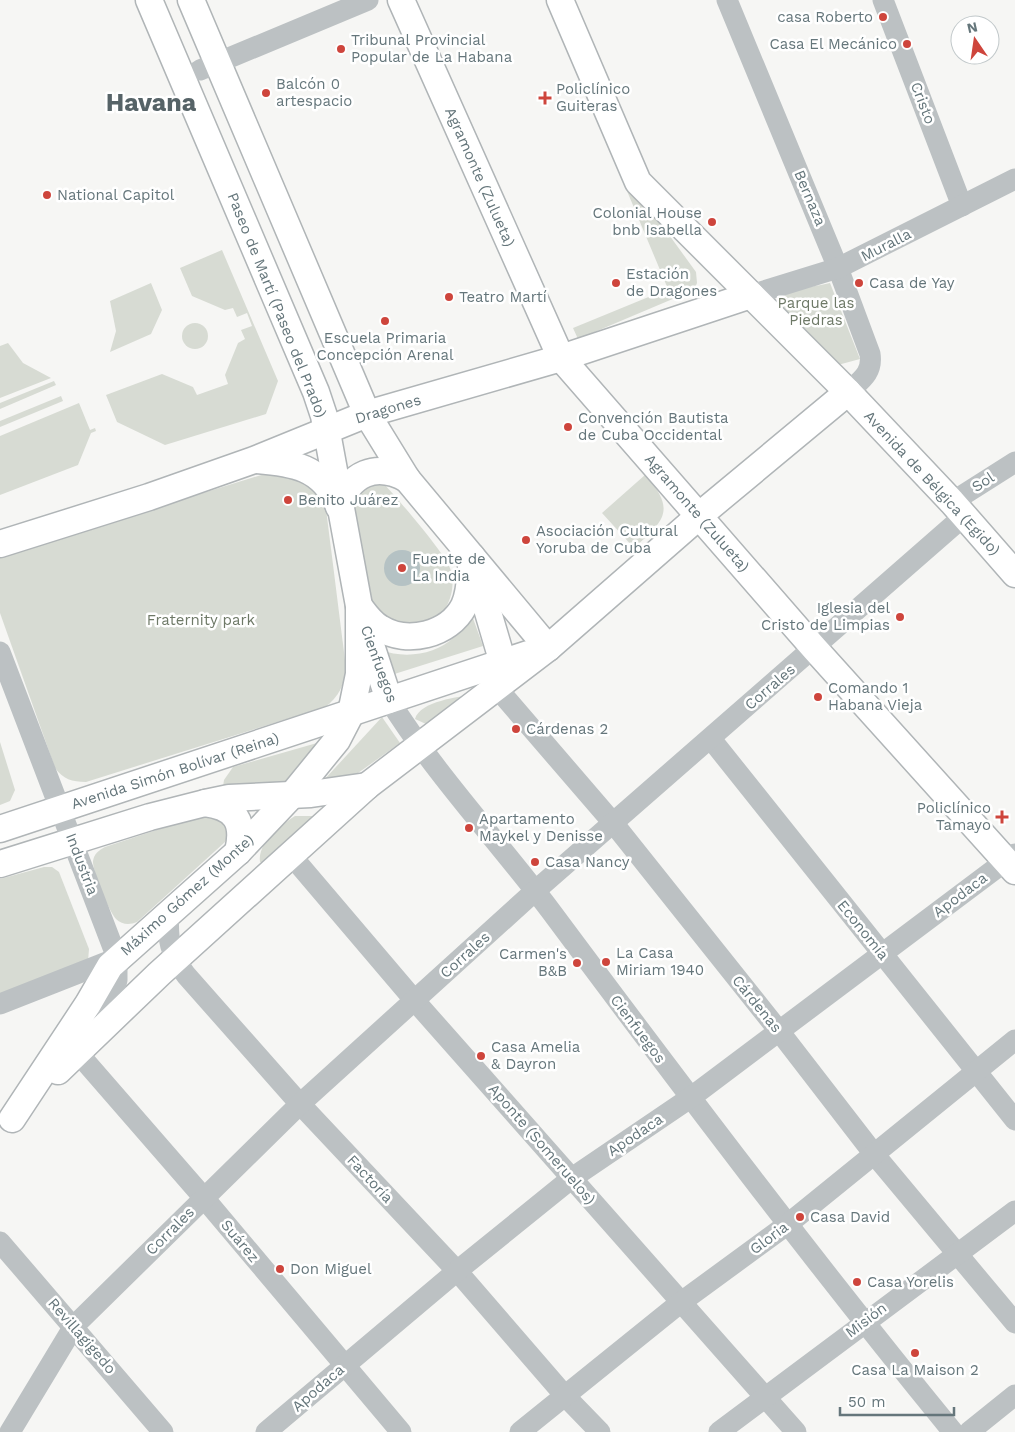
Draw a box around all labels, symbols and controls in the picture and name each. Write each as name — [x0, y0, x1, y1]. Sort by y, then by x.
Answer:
place label: casa Roberto — [777, 8, 873, 26]
marker: casa Roberto — [877, 11, 889, 23]
north arrow — [950, 15, 1000, 65]
text: N — [965, 18, 979, 36]
place label: Tribunal Provincial Popular de La Habana — [351, 31, 513, 66]
place label: Casa El Mecánico — [769, 35, 897, 53]
marker: Casa El Mecánico — [901, 38, 913, 50]
marker: Tribunal Provincial Popular de La Habana — [335, 43, 347, 55]
place label: Balcón 0 artespacio — [276, 75, 352, 110]
street label: Cristo — [907, 79, 939, 127]
place label: Policlínico Guiteras — [556, 80, 630, 115]
marker: Balcón 0 artespacio — [260, 87, 272, 99]
district label: Havana — [106, 88, 197, 117]
marker: Policlínico Guiteras — [538, 91, 552, 105]
street label: Agramonte (Zulueta) — [441, 105, 519, 249]
street label: Bernaza — [790, 167, 830, 229]
place label: National Capitol — [57, 186, 175, 204]
marker: National Capitol — [41, 189, 53, 201]
street label: Paseo de Martí (Paseo del Prado) — [224, 190, 330, 420]
place label: Colonial House bnb Isabella — [592, 204, 703, 239]
marker: Colonial House bnb Isabella — [706, 216, 718, 228]
street label: Muralla — [858, 224, 915, 265]
place label: Estación de Dragones — [626, 265, 717, 300]
place label: Casa de Yay — [869, 274, 955, 292]
marker: Estación de Dragones — [610, 277, 622, 289]
marker: Casa de Yay — [853, 277, 865, 289]
place label: Teatro Martí — [459, 288, 547, 306]
marker: Teatro Martí — [443, 291, 455, 303]
park label: Parque las Piedras — [778, 294, 855, 329]
marker: Escuela Primaria Concepción Arenal — [379, 315, 391, 327]
place label: Escuela Primaria Concepción Arenal — [316, 329, 454, 364]
street label: Dragones — [353, 390, 423, 428]
street label: Avenida de Bélgica (Egido) — [860, 407, 1004, 559]
place label: Convención Bautista de Cuba Occidental — [578, 409, 729, 444]
marker: Convención Bautista de Cuba Occidental — [562, 421, 574, 433]
street label: Agramonte (Zulueta) — [641, 450, 753, 576]
street label: Sol — [968, 468, 998, 496]
place label: Benito Juárez — [298, 491, 398, 509]
marker: Benito Juárez — [282, 494, 294, 506]
place label: Asociación Cultural Yoruba de Cuba — [536, 522, 678, 557]
marker: Asociación Cultural Yoruba de Cuba — [520, 534, 532, 546]
place label: Fuente de La India — [412, 550, 486, 585]
marker: Fuente de La India — [396, 562, 408, 574]
place label: Iglesia del Cristo de Limpias — [761, 599, 890, 634]
park label: Fraternity park — [147, 611, 256, 629]
marker: Iglesia del Cristo de Limpias — [894, 611, 906, 623]
street label: Cienfuegos — [357, 623, 401, 705]
street label: Corrales — [741, 660, 799, 714]
place label: Comando 1 Habana Vieja — [828, 679, 923, 714]
marker: Comando 1 Habana Vieja — [812, 691, 824, 703]
place label: Cárdenas 2 — [526, 720, 608, 738]
marker: Cárdenas 2 — [510, 723, 522, 735]
street label: Avenida Simón Bolívar (Reina) — [69, 729, 281, 813]
place label: Policlínico Tamayo — [917, 799, 991, 834]
place label: Apartamento Maykel y Denisse — [479, 810, 603, 845]
marker: Policlínico Tamayo — [995, 810, 1009, 824]
marker: Apartamento Maykel y Denisse — [463, 822, 475, 834]
street label: Industria — [62, 830, 102, 898]
street label: Máximo Gómez (Monte) — [117, 830, 257, 960]
place label: Casa Nancy — [545, 853, 630, 871]
marker: Casa Nancy — [529, 856, 541, 868]
street label: Apodaca — [929, 869, 991, 921]
street label: Economía — [833, 896, 893, 964]
street label: Corrales — [436, 928, 494, 982]
place label: La Casa Miriam 1940 — [616, 944, 704, 979]
place label: Carmen's B&B — [499, 945, 567, 980]
marker: La Casa Miriam 1940 — [600, 956, 612, 968]
marker: Carmen's B&B — [571, 957, 583, 969]
street label: Cárdenas — [728, 972, 786, 1036]
street label: Cienfuegos — [606, 991, 670, 1067]
place label: Casa Amelia & Dayron — [491, 1038, 581, 1073]
marker: Casa Amelia & Dayron — [475, 1050, 487, 1062]
street label: Aponte (Someruelos) — [485, 1080, 599, 1208]
street label: Apodaca — [604, 1110, 667, 1160]
street label: Factoría — [343, 1151, 397, 1207]
street label: Corrales — [142, 1203, 198, 1259]
place label: Casa David — [810, 1208, 890, 1226]
marker: Casa David — [794, 1211, 806, 1223]
street label: Suárez — [217, 1216, 263, 1266]
street label: Gloria — [746, 1218, 792, 1258]
place label: Don Miguel — [290, 1260, 372, 1278]
marker: Don Miguel — [274, 1263, 286, 1275]
place label: Casa Yorelis — [867, 1273, 954, 1291]
marker: Casa Yorelis — [851, 1276, 863, 1288]
street label: Revillagigedo — [44, 1294, 120, 1378]
street label: Misión — [842, 1299, 890, 1341]
marker: Casa La Maison 2 — [909, 1347, 921, 1359]
street label: Apodaca — [288, 1360, 348, 1415]
place label: Casa La Maison 2 — [851, 1361, 979, 1379]
scale bar — [840, 1384, 954, 1416]
text: 50 m — [848, 1393, 885, 1411]

